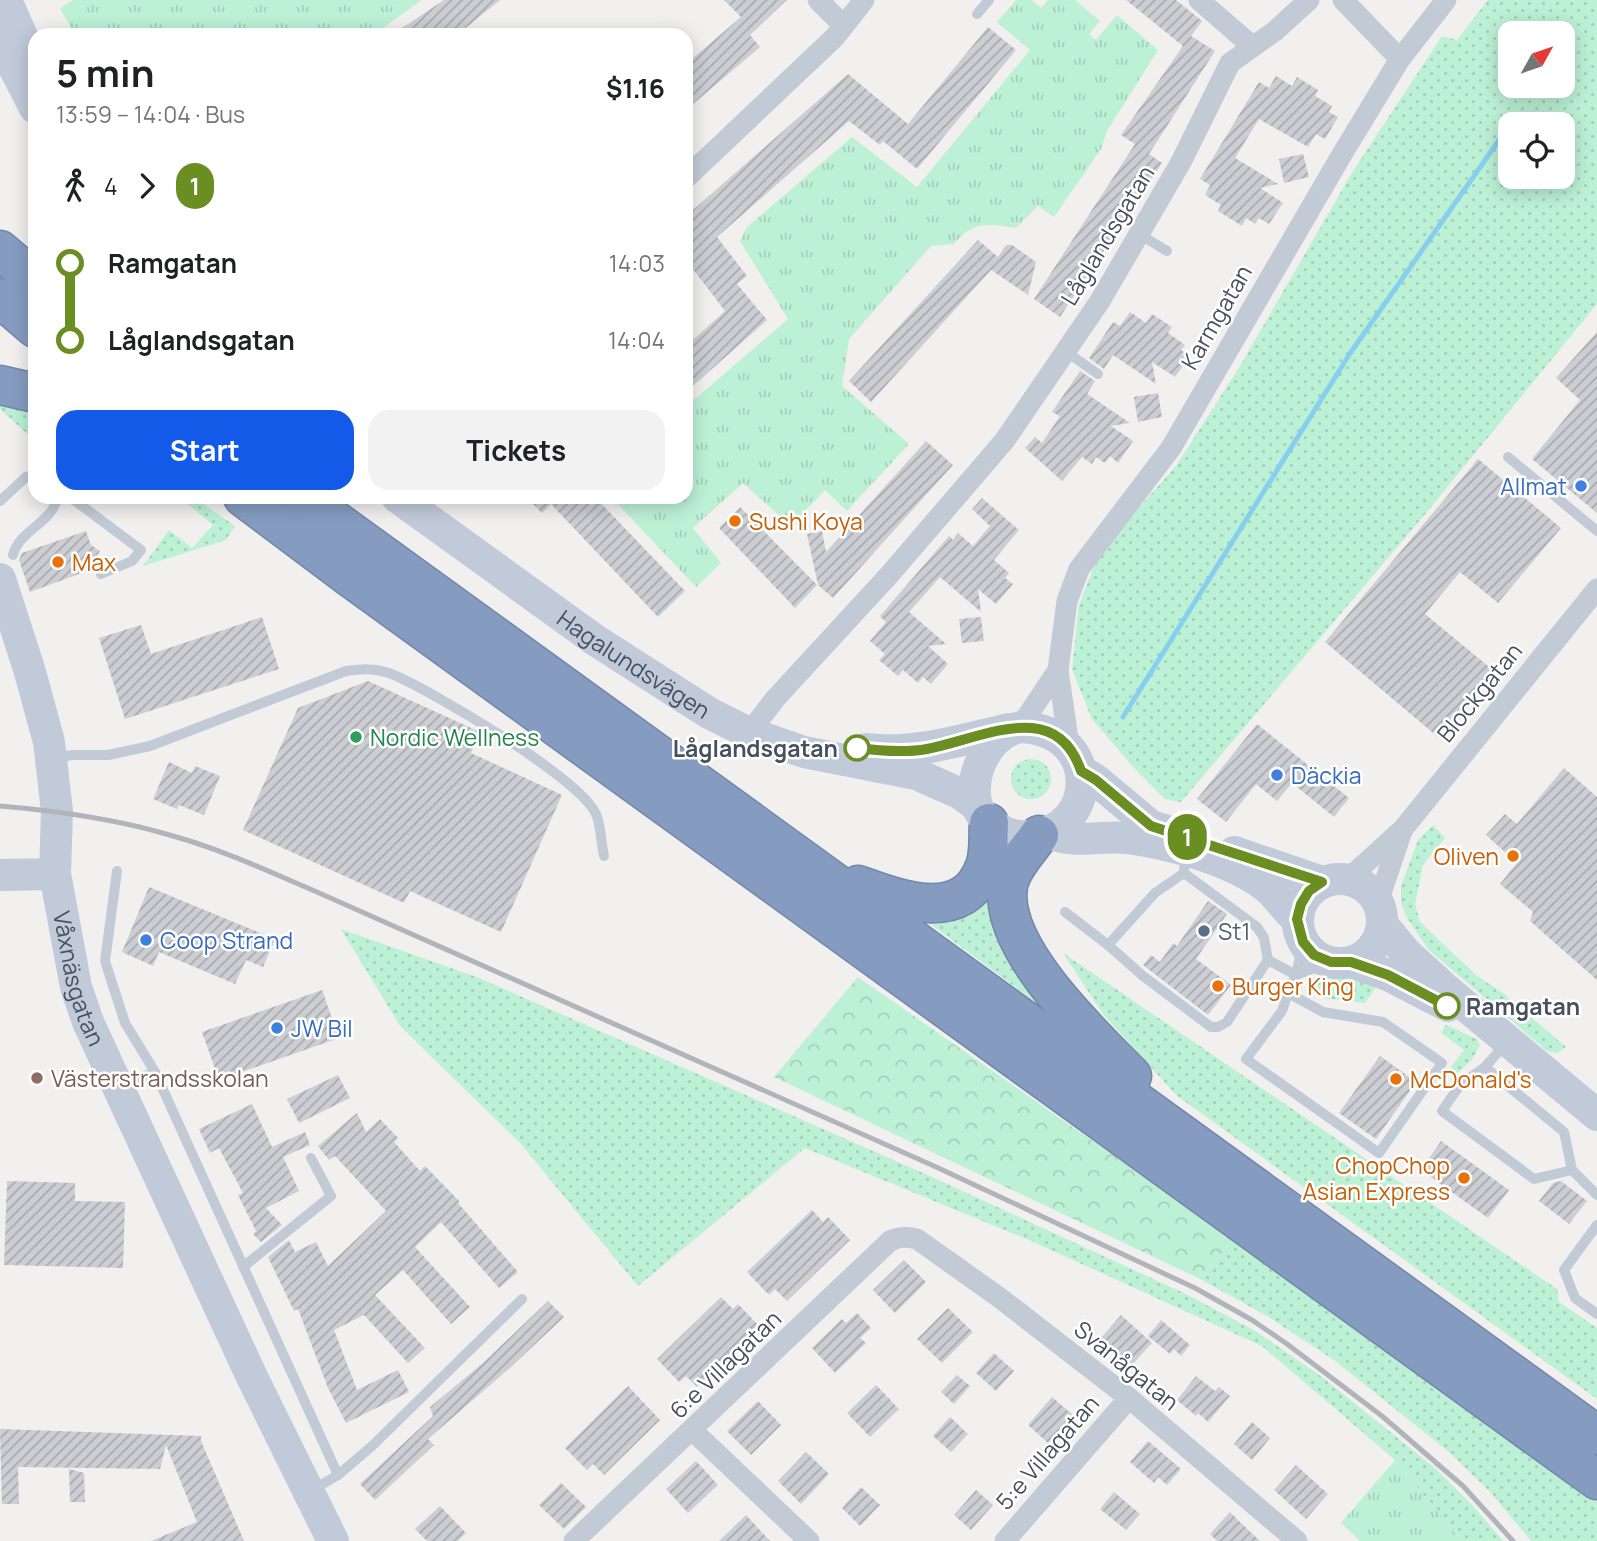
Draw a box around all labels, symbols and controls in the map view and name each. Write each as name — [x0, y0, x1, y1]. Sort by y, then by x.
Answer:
north arrow — [1498, 21, 1575, 98]
map controls — [1498, 21, 1575, 189]
text: 5 min — [56, 46, 154, 98]
text: $1.16 — [606, 70, 665, 106]
text: 13:59 – 14:04 · Bus — [56, 98, 245, 130]
button: locate — [1498, 112, 1575, 189]
street label: Låglandsgatan — [1053, 159, 1161, 311]
icon: walk — [56, 167, 94, 205]
icon: forward — [128, 167, 166, 205]
text: 1 — [190, 169, 200, 202]
text: 4 — [104, 170, 118, 202]
text: Ramgatan — [108, 245, 237, 281]
text: 14:03 — [609, 247, 665, 279]
street label: Karmgatan — [1173, 259, 1259, 375]
text: Låglandsgatan — [108, 322, 295, 358]
text: 14:04 — [608, 324, 665, 356]
button: Start — [56, 410, 354, 490]
button: Tickets — [368, 410, 665, 490]
place label: Allmat — [1500, 470, 1567, 502]
marker: Allmat — [1573, 478, 1589, 494]
place label: Sushi Koya — [749, 505, 863, 537]
marker: Sushi Koya — [727, 513, 743, 529]
place label: Max — [72, 546, 116, 578]
marker: Max — [50, 554, 66, 570]
street label: Hagalundsvägen — [551, 602, 717, 726]
street label: Blockgatan — [1429, 636, 1529, 748]
place label: Nordic Wellness — [370, 721, 539, 753]
marker: Nordic Wellness — [348, 729, 364, 745]
place label: Låglandsgatan — [673, 732, 838, 764]
marker: Låglandsgatan — [844, 735, 870, 761]
place label: Däckia — [1291, 759, 1362, 791]
marker: Däckia — [1269, 767, 1285, 783]
line badge: 1 — [1164, 814, 1210, 860]
text: 1 — [1182, 820, 1192, 853]
place label: Oliven — [1434, 840, 1499, 872]
marker: Oliven — [1505, 848, 1521, 864]
street label: Våxnäsgatan — [46, 909, 113, 1051]
place label: St1 — [1218, 915, 1250, 947]
marker: St1 — [1196, 923, 1212, 939]
place label: Coop Strand — [160, 924, 293, 956]
marker: Coop Strand — [138, 932, 154, 948]
place label: Burger King — [1232, 970, 1354, 1002]
marker: Burger King — [1210, 978, 1226, 994]
place label: Ramgatan — [1466, 990, 1580, 1022]
marker: Ramgatan — [1434, 993, 1460, 1019]
place label: JW Bil — [291, 1012, 353, 1044]
marker: JW Bil — [269, 1020, 285, 1036]
place label: Västerstrandsskolan — [51, 1062, 269, 1094]
place label: McDonald's — [1410, 1063, 1532, 1095]
marker: Västerstrandsskolan — [29, 1070, 45, 1086]
marker: McDonald's — [1388, 1071, 1404, 1087]
place label: ChopChop Asian Express — [1302, 1149, 1450, 1207]
marker: ChopChop Asian Express — [1456, 1170, 1472, 1186]
street label: 6:e Villagatan — [662, 1303, 788, 1425]
street label: Svanågatan — [1068, 1313, 1186, 1417]
street label: 5:e Villagatan — [988, 1388, 1106, 1516]

